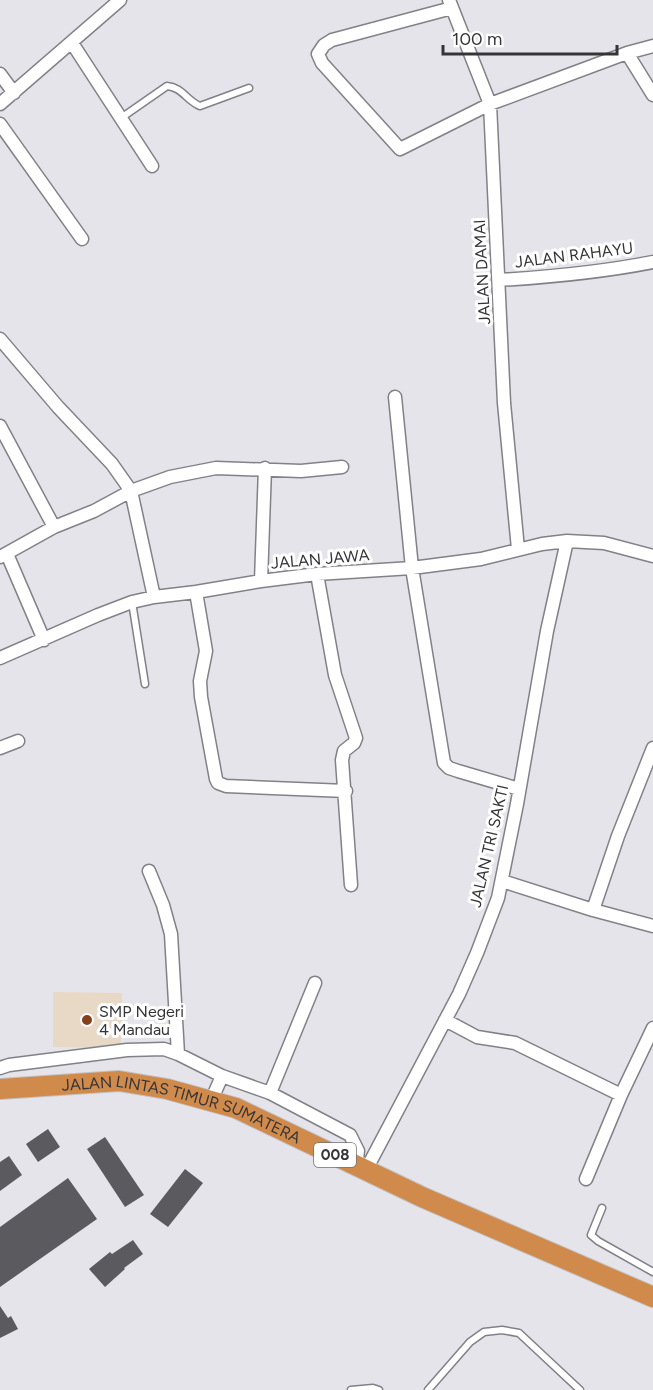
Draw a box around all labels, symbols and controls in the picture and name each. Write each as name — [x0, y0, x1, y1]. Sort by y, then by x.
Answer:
scale bar — [443, 18, 617, 56]
text: 100 m — [452, 28, 502, 50]
street label: JALAN DAMAI — [470, 219, 494, 325]
street label: JALAN RAHAYU — [514, 238, 634, 272]
street label: JALAN JAWA — [270, 545, 370, 573]
street label: JALAN TRI SAKTI — [466, 783, 512, 909]
place label: SMP Negeri 4 Mandau — [99, 1002, 184, 1039]
marker: SMP Negeri 4 Mandau — [80, 1013, 94, 1027]
street label: JALAN LINTAS TIMUR SUMATERA — [61, 1071, 304, 1147]
road number: 008 — [314, 1143, 356, 1167]

